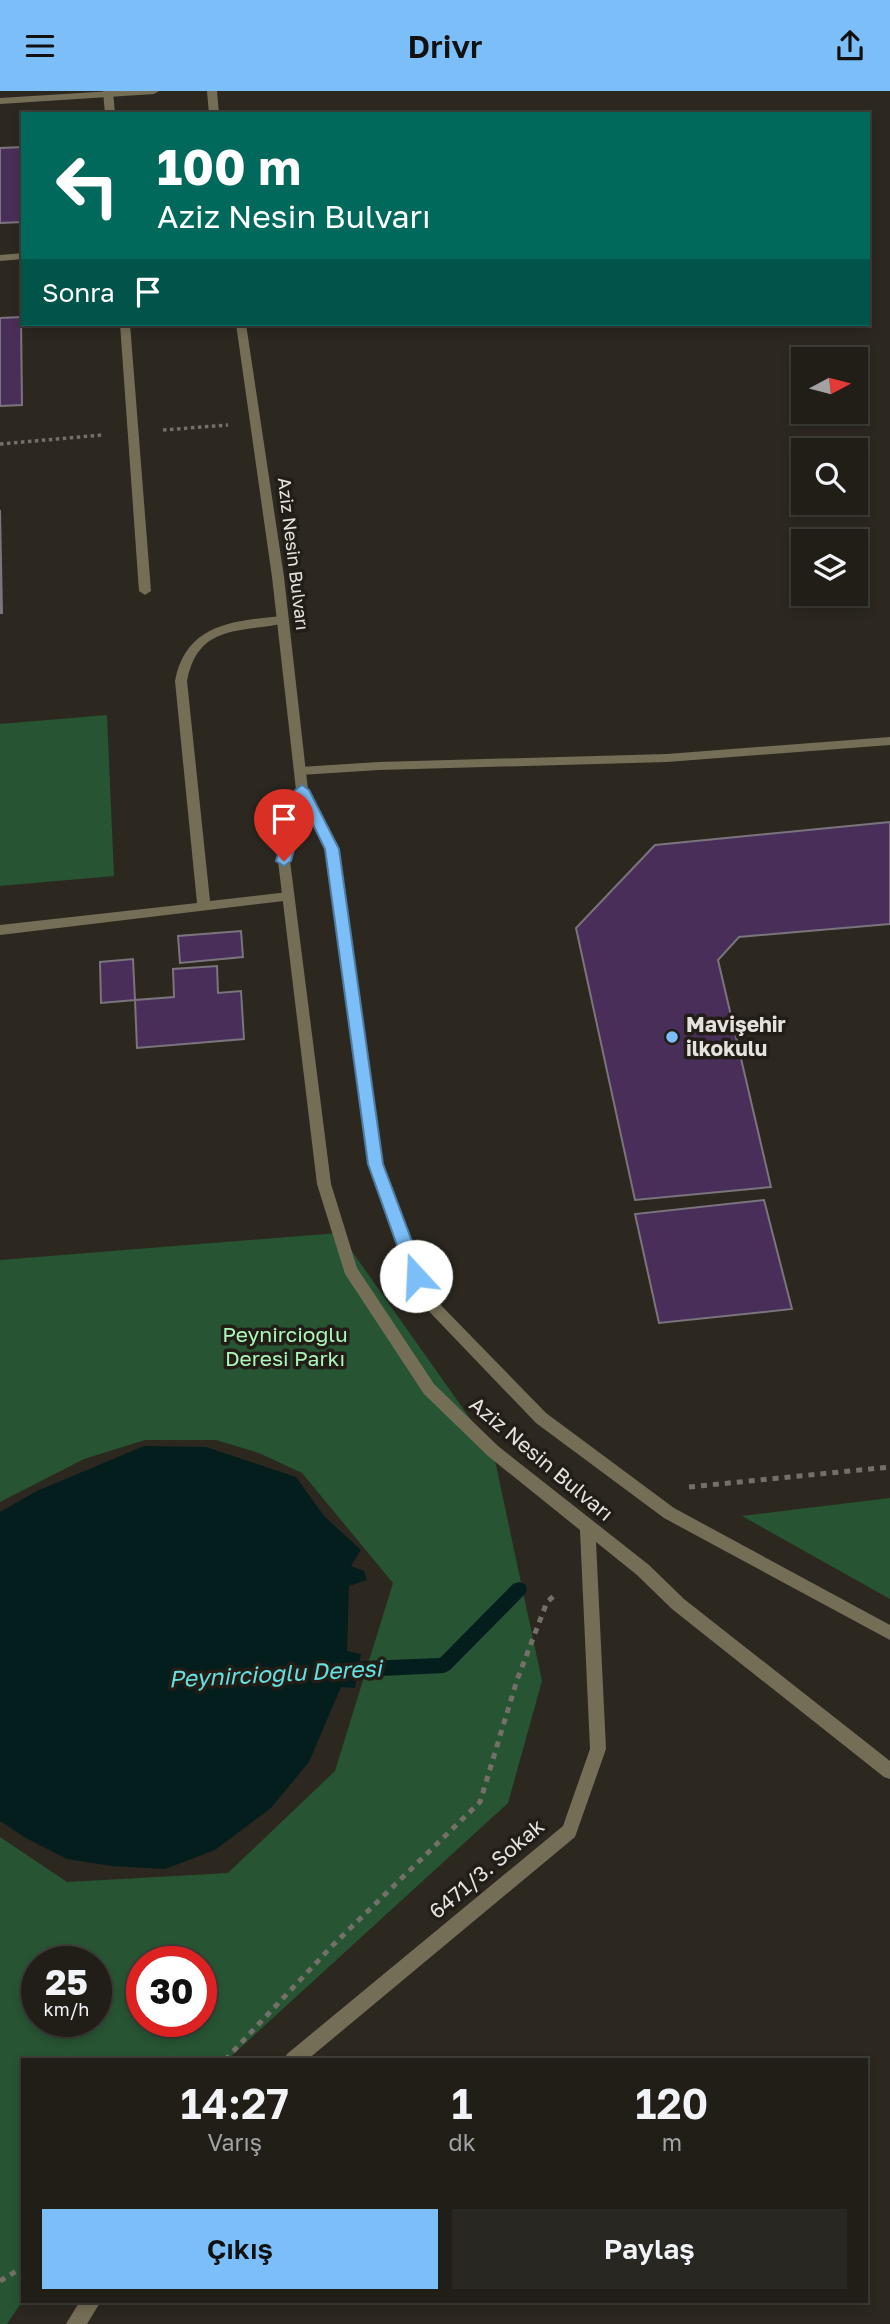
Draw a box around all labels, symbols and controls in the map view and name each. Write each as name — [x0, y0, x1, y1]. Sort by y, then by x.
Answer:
icon: menu — [21, 27, 59, 65]
text: Drivr — [408, 27, 482, 65]
icon: share — [831, 27, 869, 65]
text: 100 m — [157, 137, 301, 196]
icon: left — [42, 140, 133, 231]
text: Aziz Nesin Bulvarı — [157, 197, 431, 235]
icon: arrive — [129, 273, 167, 311]
text: Sonra — [42, 277, 115, 308]
north arrow — [791, 347, 868, 423]
map controls — [791, 347, 868, 606]
button: search — [791, 438, 868, 515]
street label: Aziz Nesin Bulvarı — [274, 476, 314, 632]
button: layers — [791, 529, 868, 606]
pin — [254, 789, 314, 861]
icon: arrive — [265, 800, 303, 838]
place label: Mavişehir ilkokulu — [686, 1011, 786, 1061]
marker: Mavişehir ilkokulu — [664, 1029, 680, 1045]
position arrow — [379, 1239, 453, 1313]
park label: Peynircioğlu Deresi Parkı — [222, 1321, 348, 1371]
street label: Aziz Nesin Bulvarı — [465, 1391, 619, 1526]
water label: Peynircioğlu Deresi — [168, 1653, 385, 1693]
street label: 6471/3. Sokak — [424, 1812, 549, 1924]
speed limit sign: 30 — [126, 1946, 217, 2037]
text: 25 — [45, 1961, 88, 2003]
text: km/h — [44, 1998, 89, 2020]
text: 14:27 — [181, 2078, 289, 2128]
text: 1 — [452, 2078, 473, 2128]
text: 120 — [635, 2078, 708, 2128]
text: Varış — [208, 2128, 262, 2156]
text: dk — [449, 2128, 476, 2156]
text: m — [662, 2128, 682, 2156]
button: Çıkış — [42, 2209, 438, 2289]
button: Paylaş — [452, 2209, 847, 2289]

